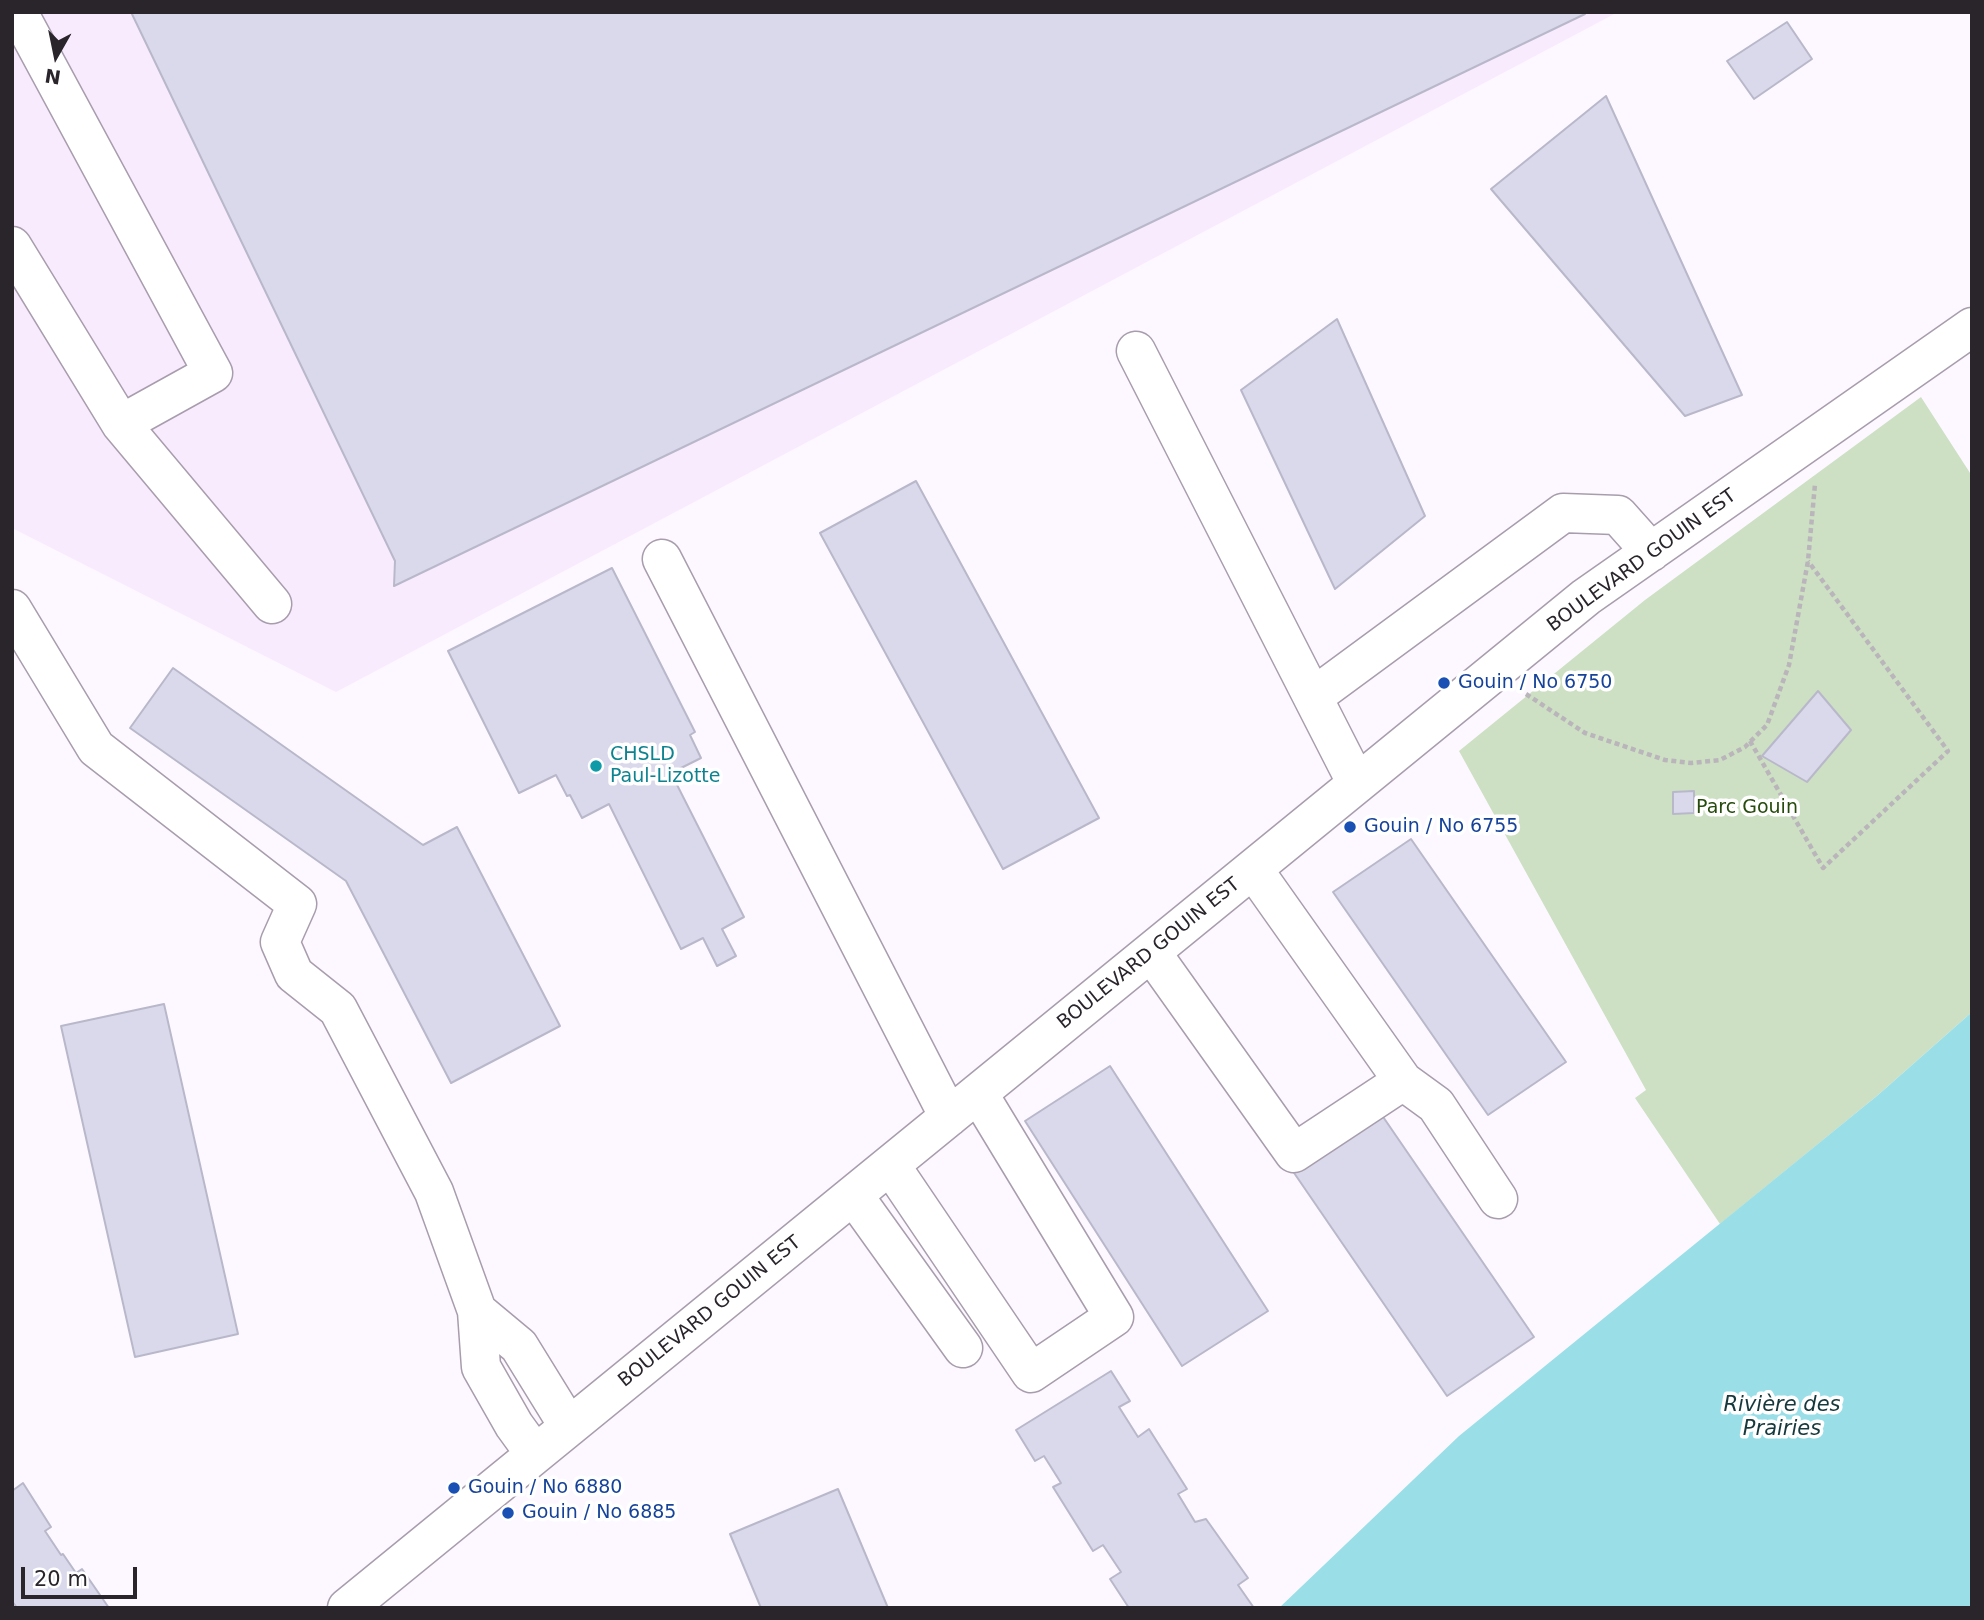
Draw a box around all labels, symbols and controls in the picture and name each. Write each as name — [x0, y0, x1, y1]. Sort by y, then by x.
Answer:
north arrow — [21, 21, 91, 91]
text: N — [43, 65, 62, 89]
street label: BOULEVARD GOUIN EST — [1543, 485, 1741, 637]
place label: Gouin / No 6750 — [1458, 672, 1612, 694]
marker: Gouin / No 6750 — [1436, 675, 1452, 691]
place label: CHSLD Paul-Lizotte — [610, 744, 720, 788]
marker: CHSLD Paul-Lizotte — [588, 758, 604, 774]
park label: Parc Gouin — [1696, 797, 1798, 819]
place label: Gouin / No 6755 — [1364, 816, 1518, 838]
marker: Gouin / No 6755 — [1342, 819, 1358, 835]
street label: BOULEVARD GOUIN EST — [1053, 873, 1245, 1035]
street label: BOULEVARD GOUIN EST — [614, 1231, 806, 1393]
water label: Rivière des Prairies — [1723, 1393, 1841, 1443]
place label: Gouin / No 6880 — [468, 1477, 622, 1499]
marker: Gouin / No 6880 — [446, 1480, 462, 1496]
place label: Gouin / No 6885 — [522, 1502, 676, 1524]
marker: Gouin / No 6885 — [500, 1505, 516, 1521]
scale bar — [24, 1554, 140, 1598]
text: 20 m — [34, 1567, 88, 1591]

